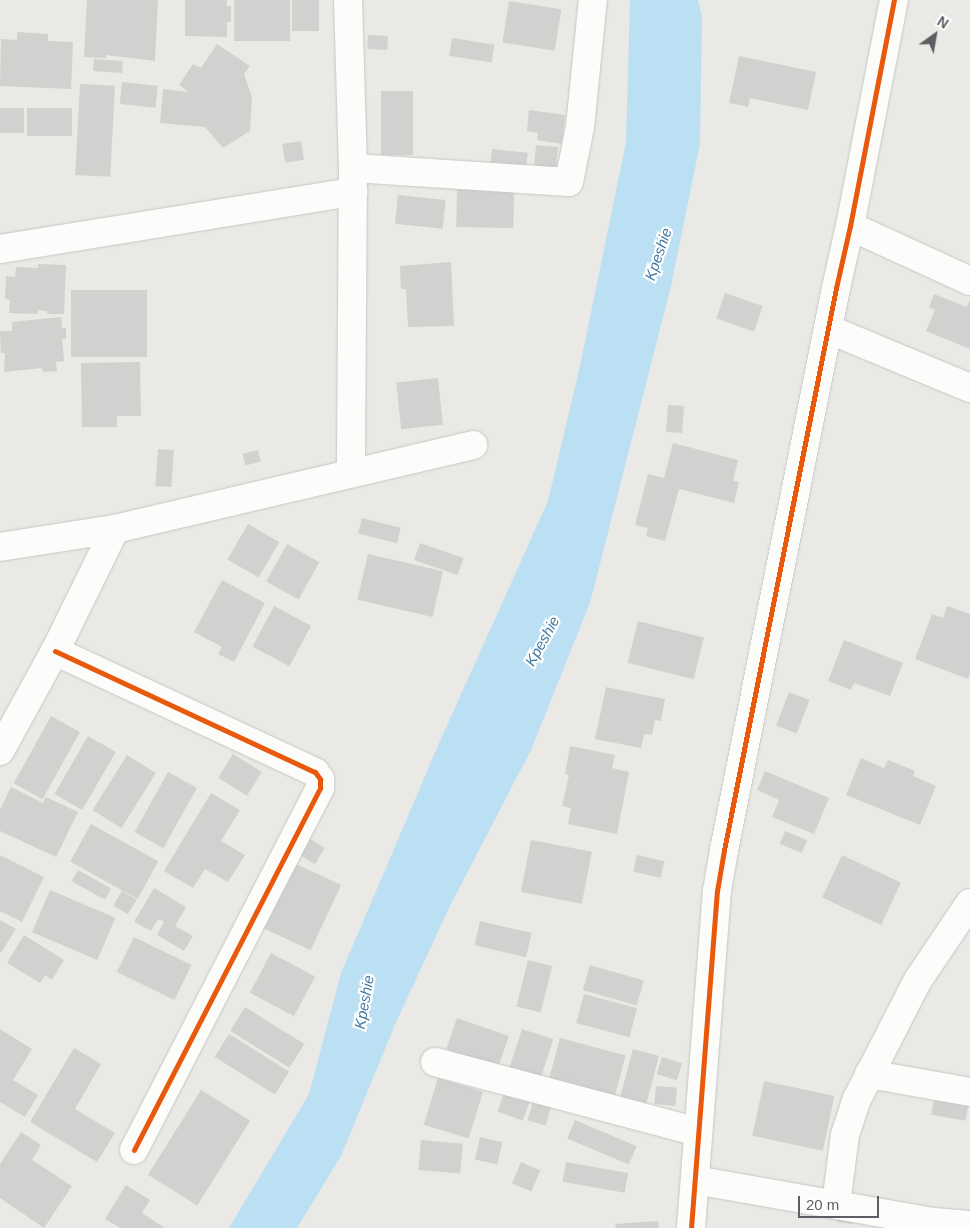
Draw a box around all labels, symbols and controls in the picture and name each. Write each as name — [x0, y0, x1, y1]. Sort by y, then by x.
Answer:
north arrow — [910, 10, 960, 60]
text: N — [934, 13, 951, 32]
water label: Kpeshie — [641, 225, 675, 283]
water label: Kpeshie — [521, 613, 563, 669]
water label: Kpeshie — [350, 974, 378, 1030]
scale bar — [800, 1186, 881, 1218]
text: 20 m — [806, 1196, 839, 1213]

